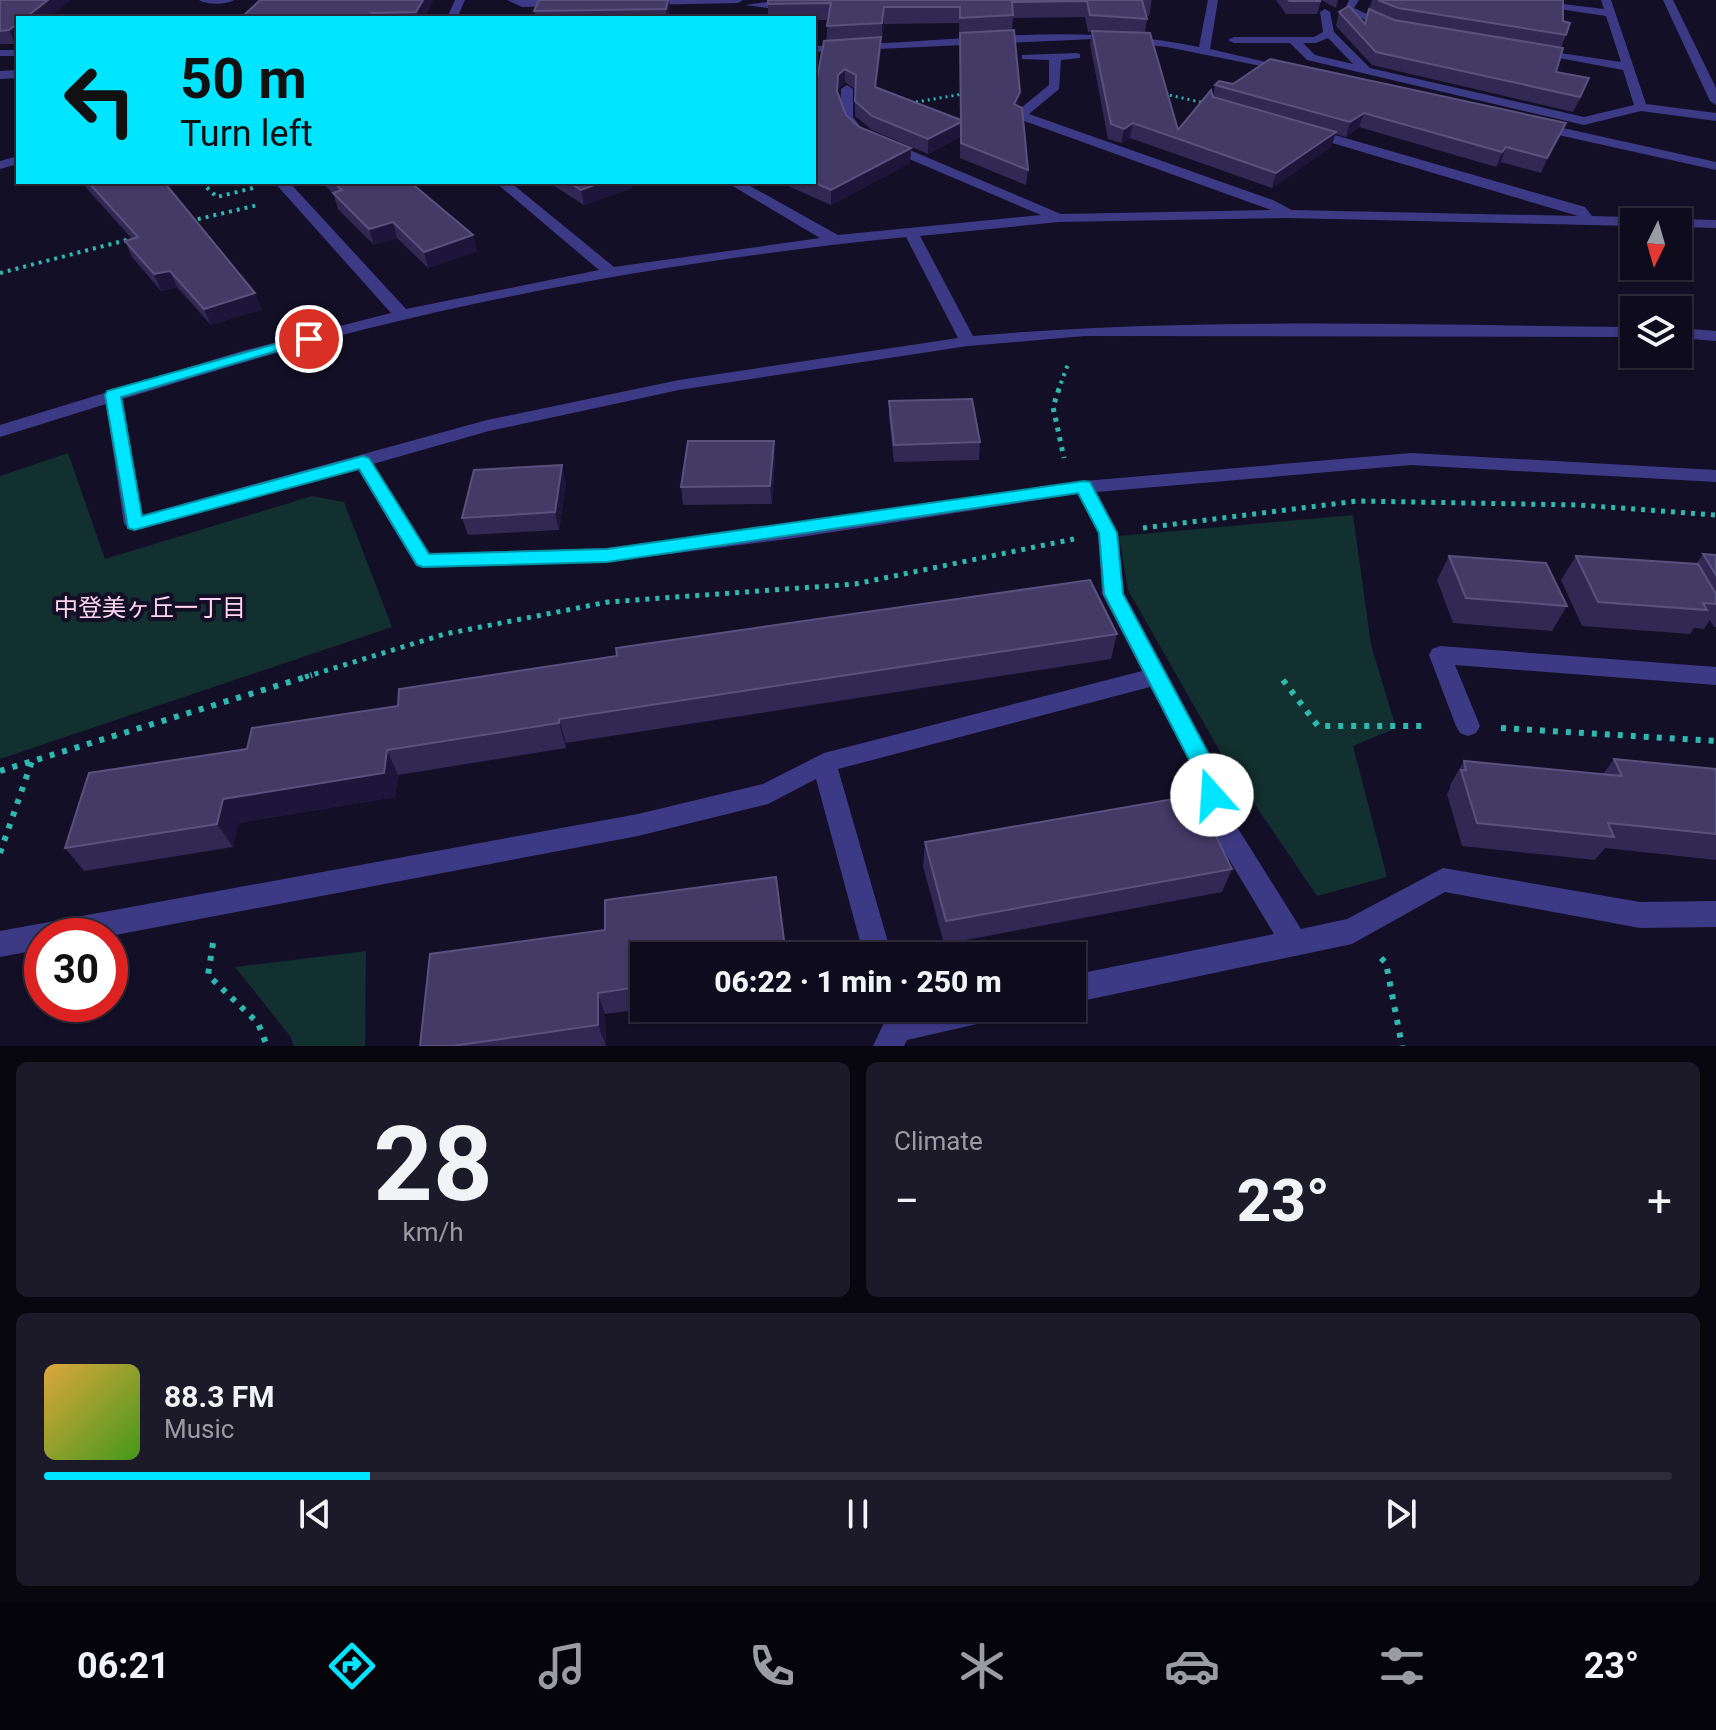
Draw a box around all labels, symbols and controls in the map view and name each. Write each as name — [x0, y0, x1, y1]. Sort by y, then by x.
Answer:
text: 50 m — [180, 46, 307, 112]
icon: left — [48, 48, 152, 152]
text: Turn left — [180, 113, 313, 155]
north arrow — [1620, 208, 1692, 280]
map controls — [1620, 208, 1692, 368]
button: layers — [1620, 296, 1692, 368]
pin — [275, 305, 343, 373]
icon: arrive — [287, 317, 331, 361]
district label: 中登美ヶ丘一丁目 — [54, 594, 246, 622]
position arrow — [1170, 753, 1254, 837]
speed limit sign: 30 — [24, 918, 128, 1022]
text: 06:22 · 1 min · 250 m — [714, 964, 1002, 999]
text: 28 — [373, 1104, 493, 1225]
text: Climate — [894, 1126, 983, 1156]
text: 23° — [1237, 1165, 1330, 1236]
text: − — [894, 1175, 919, 1227]
text: + — [1647, 1175, 1672, 1227]
text: km/h — [402, 1217, 464, 1247]
text: 88.3 FM — [164, 1379, 275, 1414]
text: Music — [164, 1414, 234, 1444]
icon: previous — [293, 1492, 337, 1536]
icon: pause — [836, 1492, 880, 1536]
icon: next — [1379, 1492, 1423, 1536]
icon: directions — [324, 1638, 380, 1694]
icon: music — [534, 1638, 590, 1694]
icon: phone — [744, 1638, 800, 1694]
icon: climate — [954, 1638, 1010, 1694]
icon: car — [1164, 1638, 1220, 1694]
icon: filters — [1374, 1638, 1430, 1694]
text: 06:21 — [77, 1645, 170, 1687]
text: 23° — [1584, 1645, 1639, 1687]

